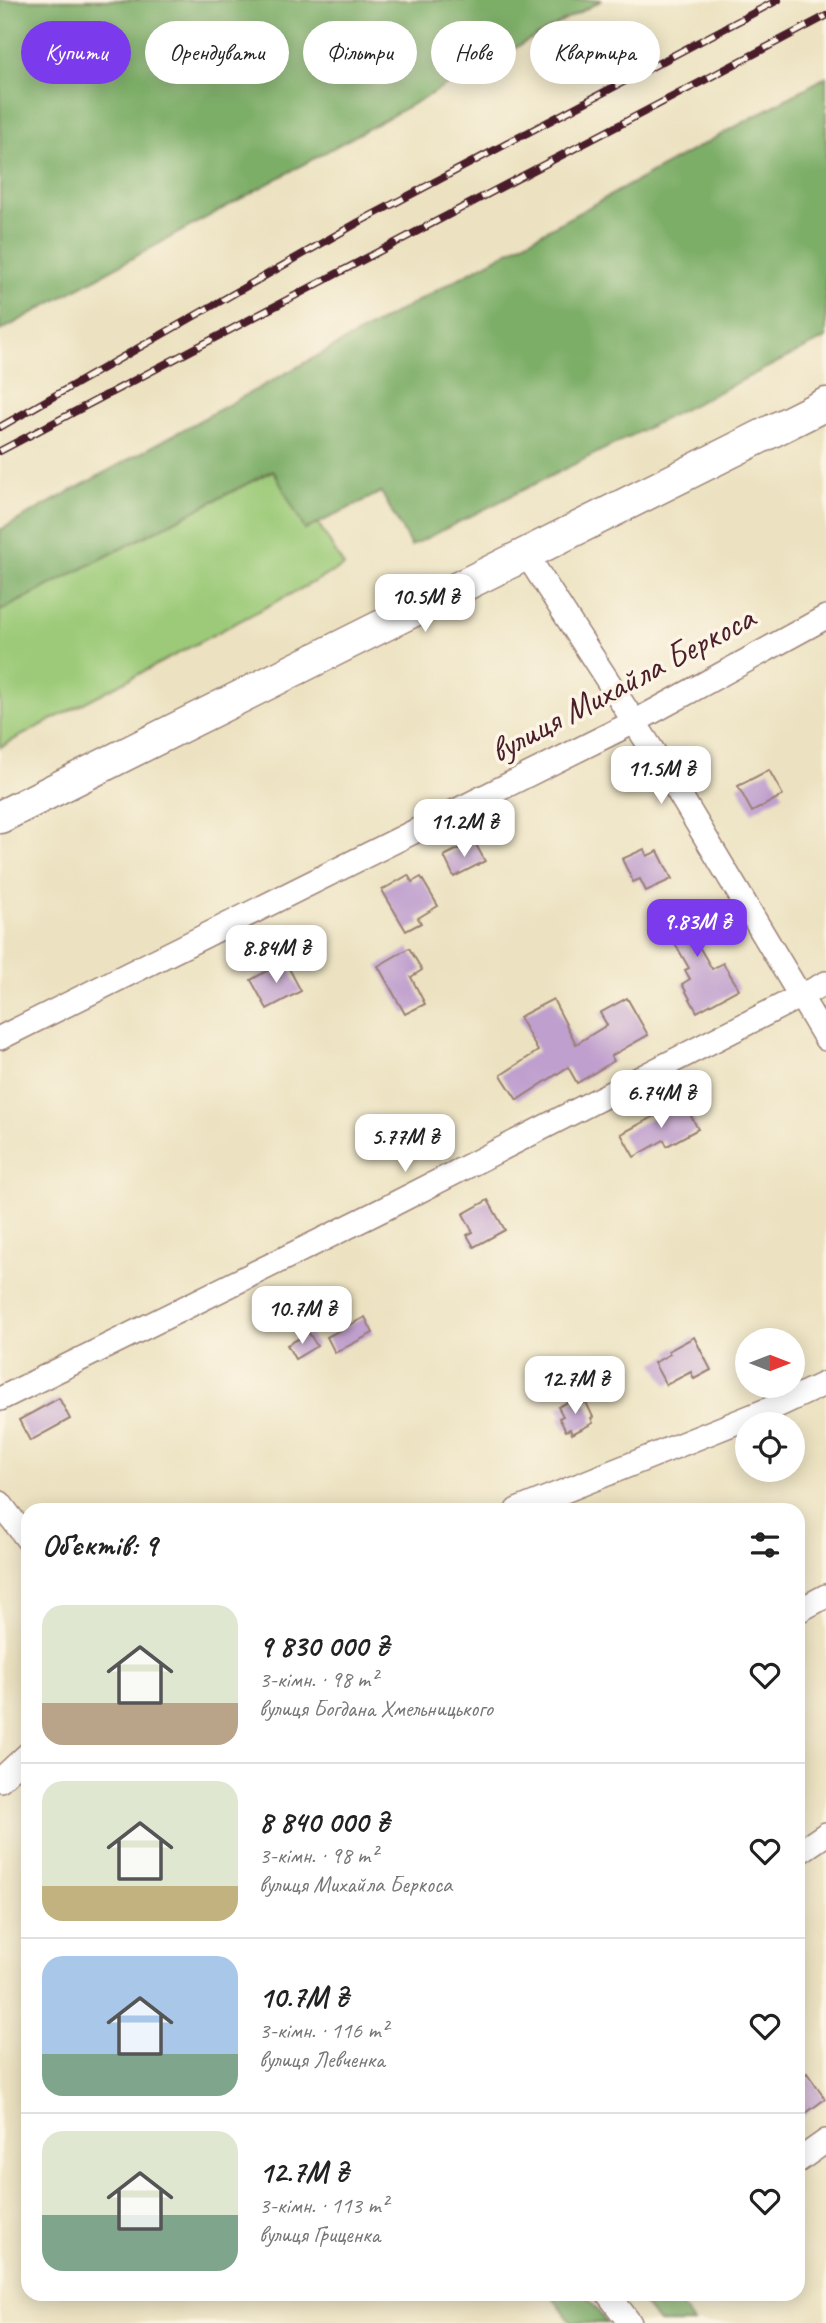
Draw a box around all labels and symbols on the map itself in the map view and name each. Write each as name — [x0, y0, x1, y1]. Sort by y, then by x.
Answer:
pin: 10.5M ₴ — [360, 574, 490, 634]
street label: вулиця Михайла Беркоса — [482, 594, 765, 773]
pin: 11.5M ₴ — [596, 746, 726, 806]
pin: 11.2M ₴ — [399, 800, 529, 859]
pin: 9.83M ₴ — [632, 900, 762, 959]
pin: 8.84M ₴ — [211, 926, 341, 985]
pin: 6.74M ₴ — [596, 1070, 726, 1130]
pin: 5.77M ₴ — [340, 1114, 470, 1174]
pin: 10.7M ₴ — [237, 1286, 367, 1346]
north arrow — [735, 1328, 805, 1398]
pin: 12.7M ₴ — [510, 1356, 640, 1416]

